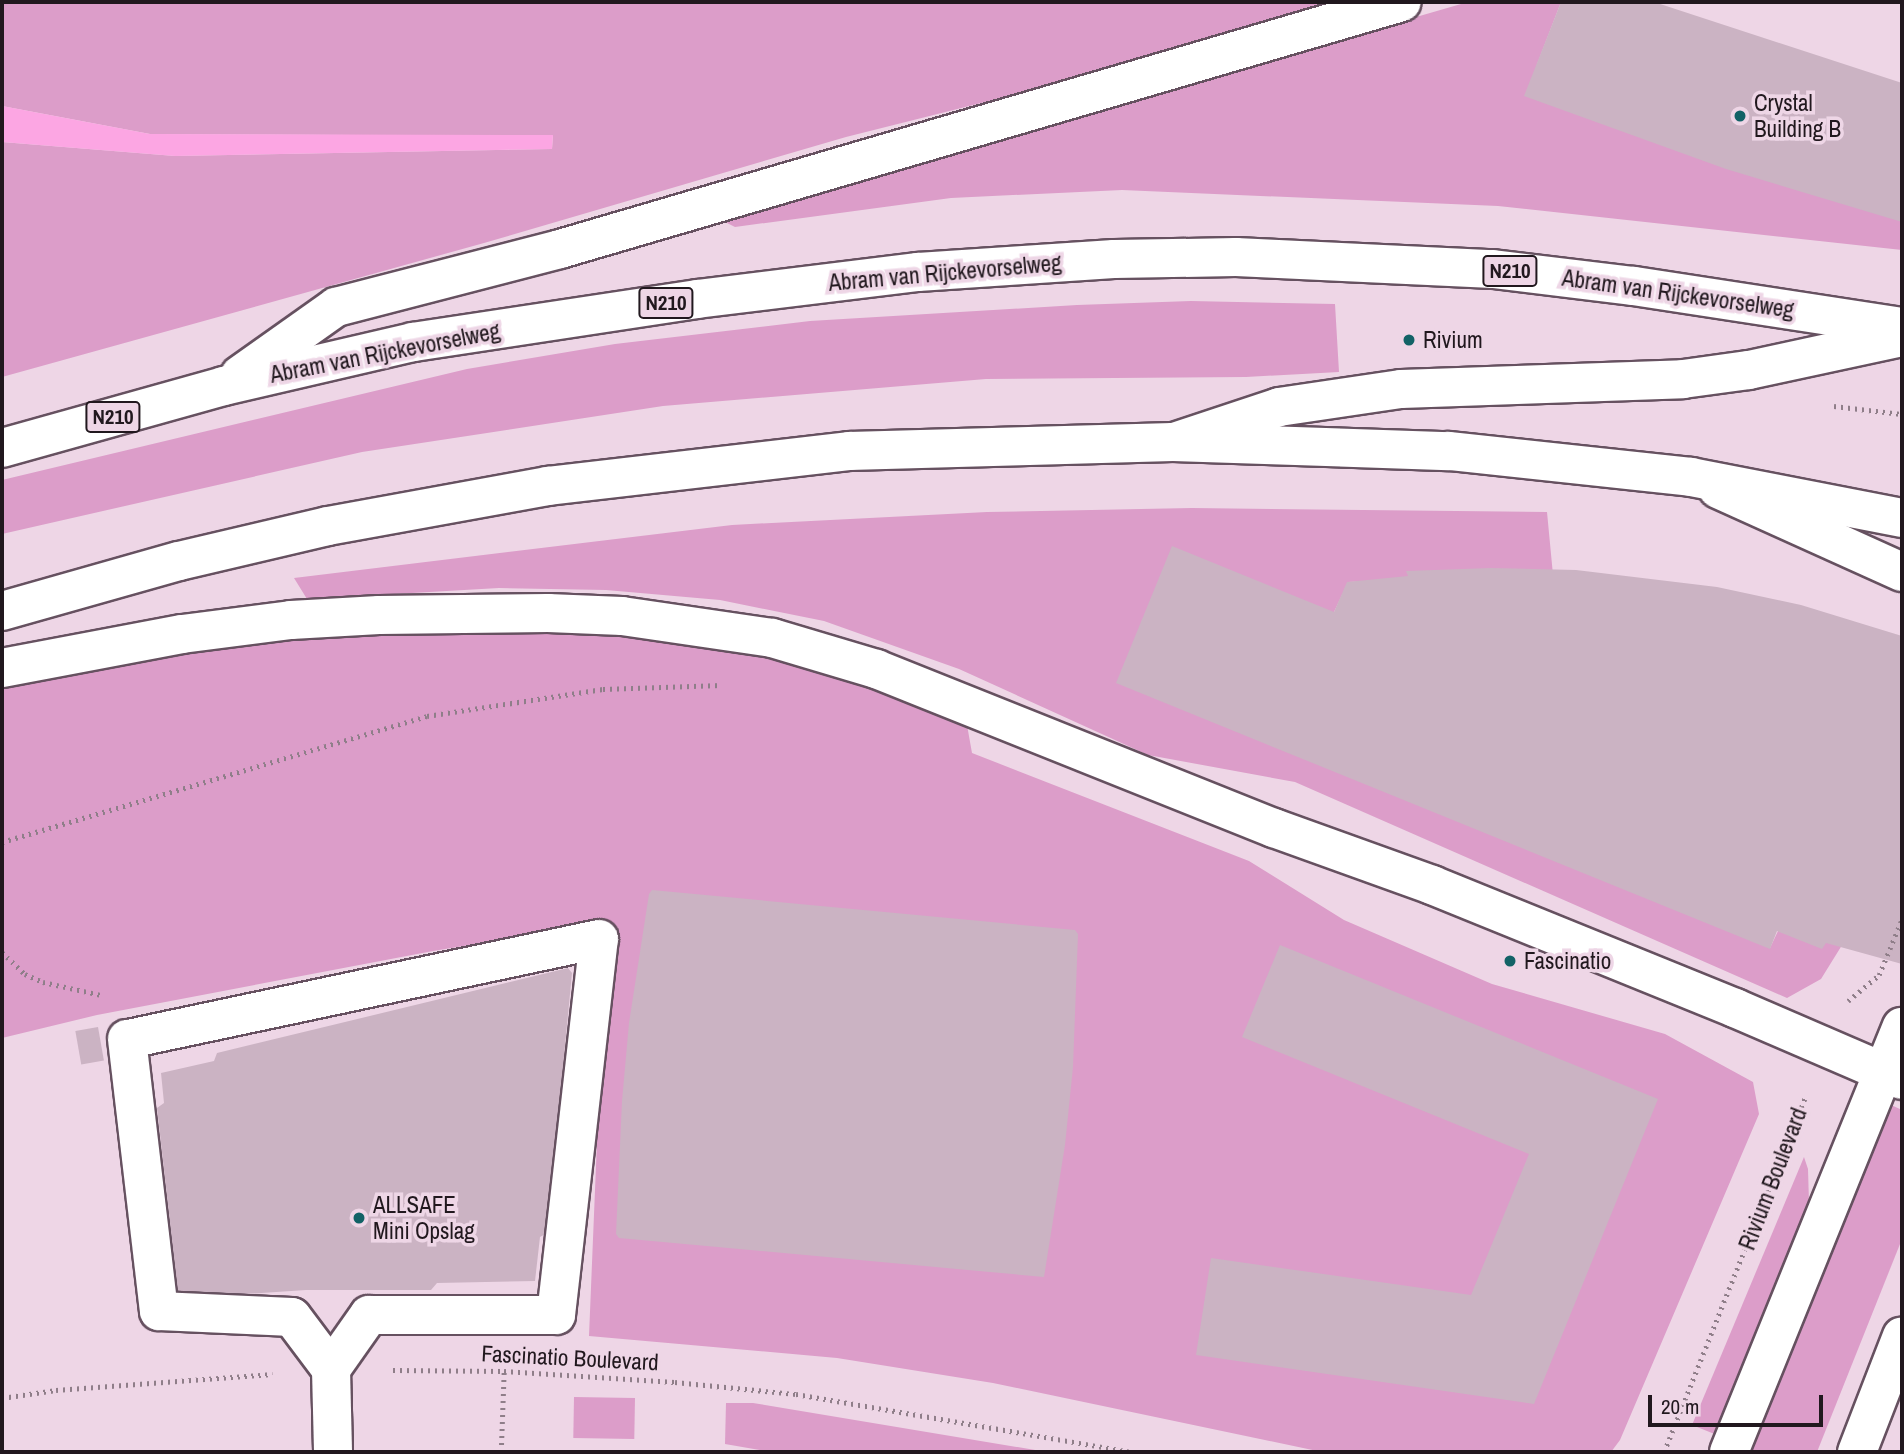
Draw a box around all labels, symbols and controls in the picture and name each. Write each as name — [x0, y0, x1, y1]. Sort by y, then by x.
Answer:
place label: Crystal Building B — [1754, 89, 1841, 143]
marker: Crystal Building B — [1732, 108, 1748, 124]
street label: Abram van Rijckevorselweg — [827, 249, 1063, 297]
road number: N210 — [1482, 254, 1538, 288]
street label: Abram van Rijckevorselweg — [1560, 264, 1796, 324]
road number: N210 — [638, 286, 694, 320]
street label: Abram van Rijckevorselweg — [268, 317, 502, 389]
place label: Rivium — [1423, 326, 1483, 354]
marker: Rivium — [1401, 332, 1417, 348]
road number: N210 — [85, 400, 141, 434]
place label: Fascinatio — [1524, 947, 1611, 975]
marker: Fascinatio — [1502, 953, 1518, 969]
street label: Rivium Boulevard — [1733, 1104, 1813, 1254]
place label: ALLSAFE Mini Opslag — [373, 1191, 475, 1245]
marker: ALLSAFE Mini Opslag — [351, 1210, 367, 1226]
street label: Fascinatio Boulevard — [481, 1340, 659, 1376]
scale bar — [1652, 1380, 1827, 1424]
text: 20 m — [1661, 1392, 1699, 1421]

